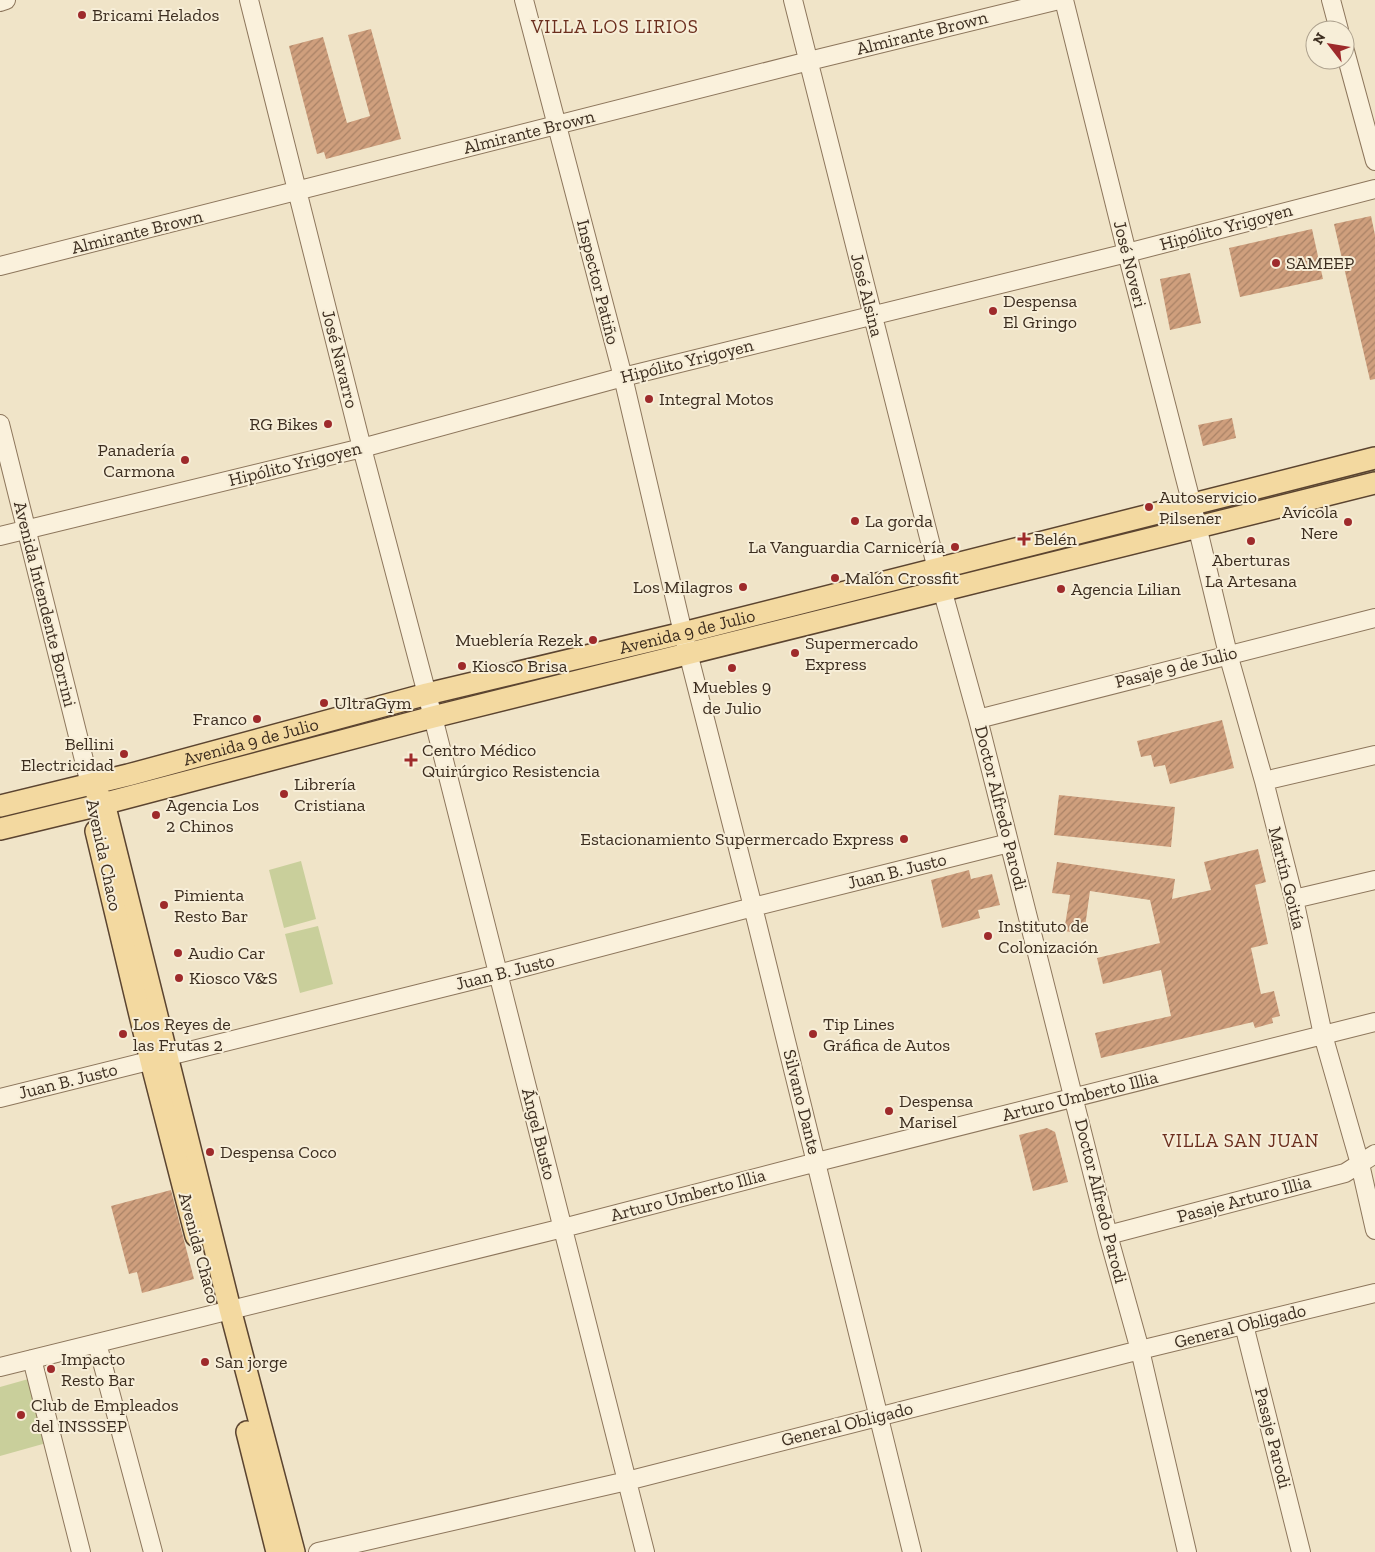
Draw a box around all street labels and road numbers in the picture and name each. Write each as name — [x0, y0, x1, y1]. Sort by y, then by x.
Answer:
street label: Almirante Brown — [854, 6, 991, 60]
street label: Almirante Brown — [461, 105, 598, 159]
street label: Hipólito Yrigoyen — [1157, 199, 1295, 255]
street label: Almirante Brown — [69, 205, 206, 259]
street label: Inspector Patiño — [572, 217, 624, 347]
street label: José Noveri — [1109, 218, 1151, 310]
street label: José Alsina — [846, 251, 888, 339]
street label: José Navarro — [317, 307, 363, 411]
street label: Hipólito Yrigoyen — [618, 334, 756, 388]
street label: Hipólito Yrigoyen — [226, 437, 364, 491]
street label: Avenida Intendente Borrini — [9, 499, 81, 709]
street label: Avenida 9 de Julio — [617, 604, 757, 659]
street label: Pasaje 9 de Julio — [1113, 641, 1239, 693]
street label: Avenida 9 de Julio — [181, 713, 321, 771]
street label: Doctor Alfredo Parodi — [970, 723, 1032, 893]
street label: Avenida Chaco — [81, 797, 127, 913]
street label: Martín Goitía — [1264, 824, 1310, 932]
street label: Juan B. Justo — [845, 848, 949, 894]
street label: Juan B. Justo — [453, 949, 557, 995]
street label: Silvano Dante — [778, 1047, 826, 1157]
street label: Juan B. Justo — [16, 1058, 120, 1104]
street label: Arturo Umberto Illia — [1000, 1066, 1160, 1126]
street label: Ángel Busto — [517, 1086, 561, 1182]
street label: Doctor Alfredo Parodi — [1070, 1116, 1132, 1286]
street label: Arturo Umberto Illia — [608, 1164, 768, 1226]
street label: Pasaje Arturo Illia — [1174, 1170, 1314, 1227]
street label: Avenida Chaco — [174, 1190, 224, 1306]
street label: General Obligado — [1172, 1299, 1308, 1353]
street label: Pasaje Parodi — [1250, 1385, 1296, 1491]
street label: General Obligado — [779, 1397, 915, 1451]

